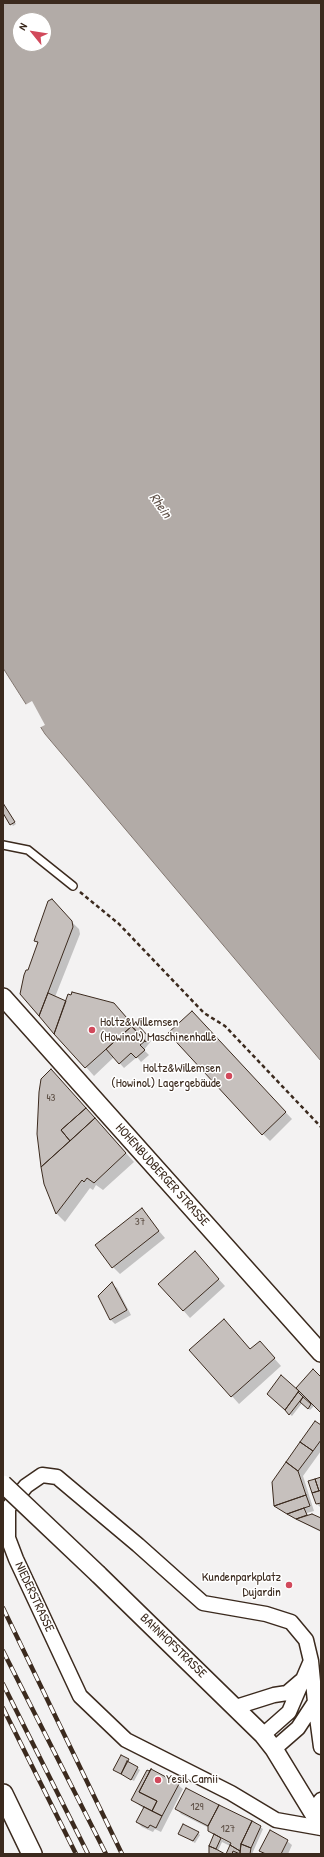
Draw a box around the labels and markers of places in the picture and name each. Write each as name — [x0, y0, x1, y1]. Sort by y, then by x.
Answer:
place label: Holtz&Willemsen (Howinol) Maschinenhalle — [100, 1015, 216, 1046]
marker: Holtz&Willemsen (Howinol) Maschinenhalle — [87, 1025, 97, 1035]
place label: Holtz&Willemsen (Howinol) Lagergebäude — [111, 1061, 221, 1092]
marker: Holtz&Willemsen (Howinol) Lagergebäude — [224, 1071, 234, 1081]
place label: Kundenparkplatz Dujardin — [202, 1570, 281, 1601]
marker: Kundenparkplatz Dujardin — [284, 1580, 294, 1590]
place label: Yesil Camii — [166, 1772, 218, 1788]
marker: Yesil Camii — [153, 1775, 163, 1785]

